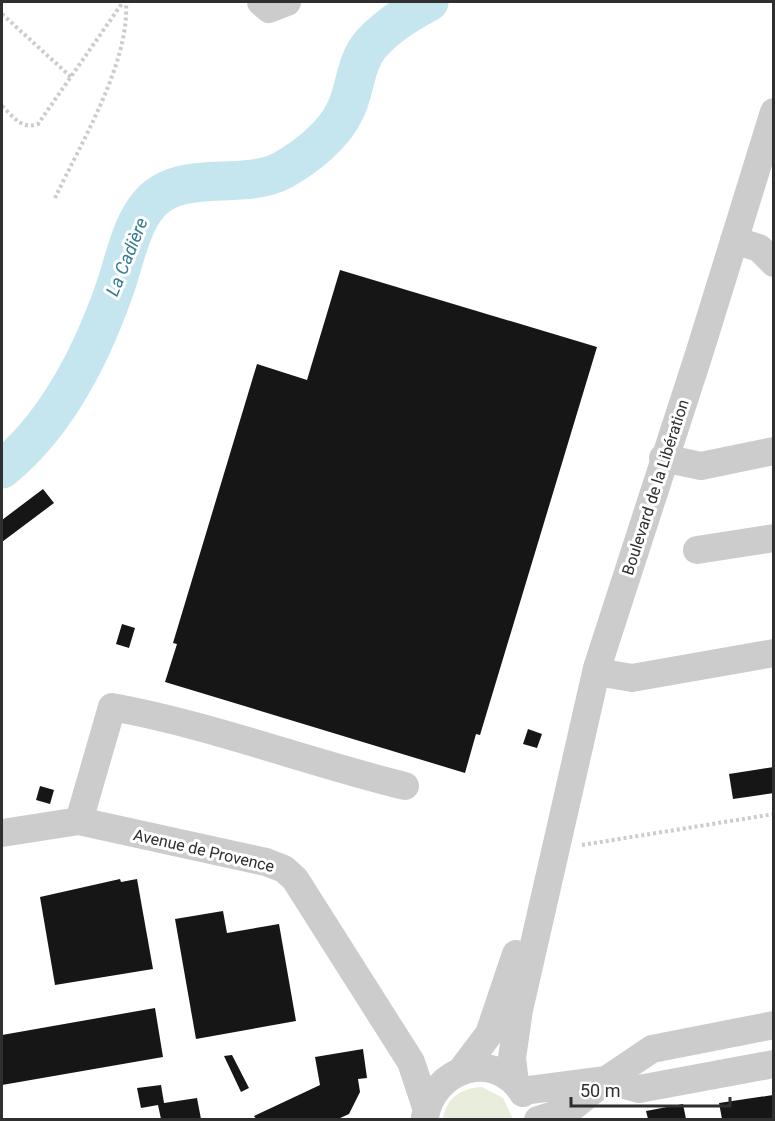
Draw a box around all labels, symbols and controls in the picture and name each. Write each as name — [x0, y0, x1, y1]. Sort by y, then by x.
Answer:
water label: La Cadière — [101, 215, 152, 299]
street label: Boulevard de la Libération — [618, 397, 693, 577]
street label: Avenue de Provence — [132, 825, 276, 876]
scale bar — [571, 1070, 730, 1108]
text: 50 m — [580, 1080, 620, 1101]

